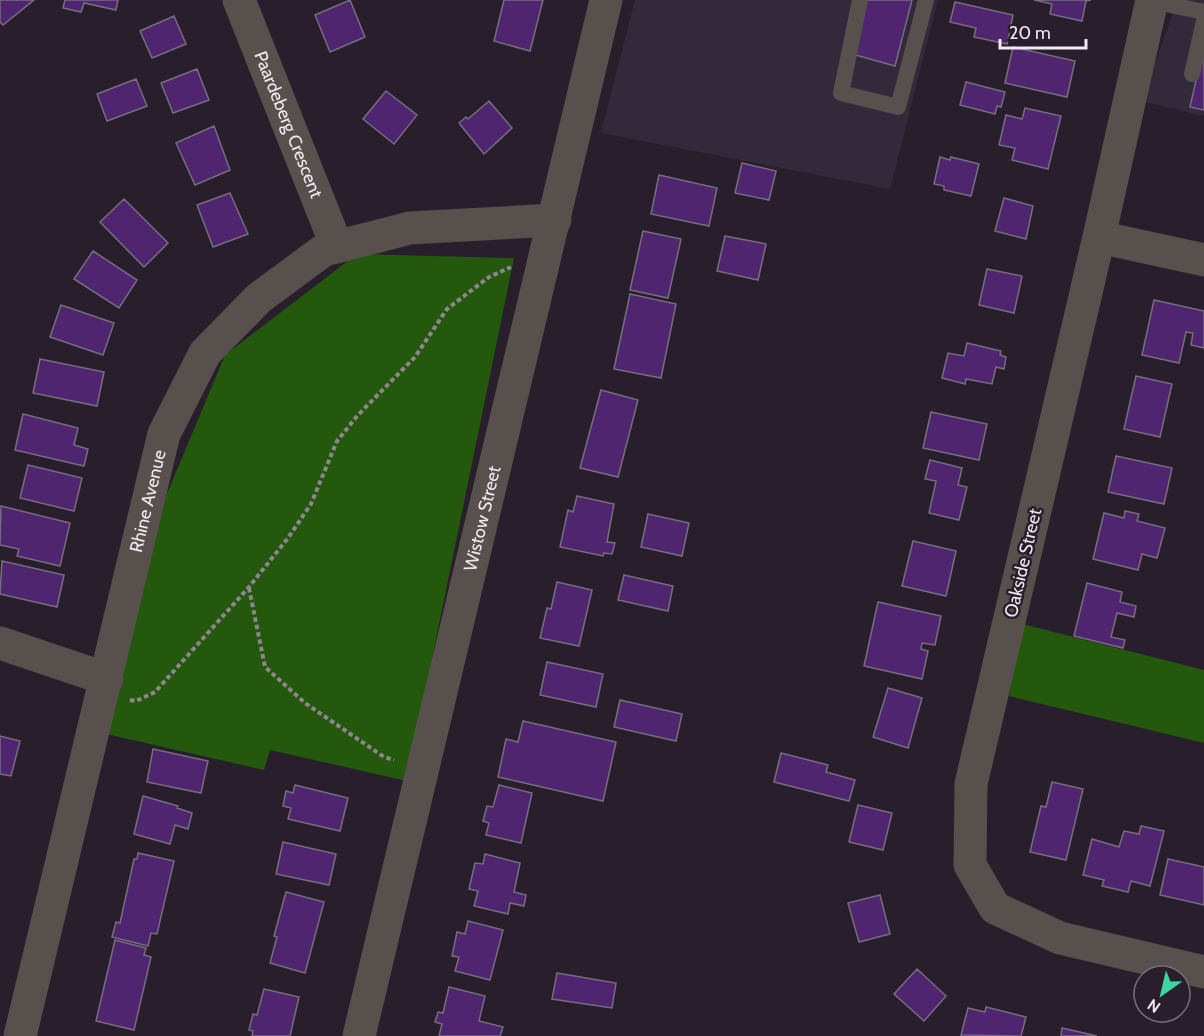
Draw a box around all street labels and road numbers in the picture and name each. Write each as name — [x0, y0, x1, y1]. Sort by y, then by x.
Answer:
street label: Paardeberg Crescent — [249, 48, 327, 201]
street label: Rhine Avenue — [125, 448, 171, 555]
street label: Wistow Street — [459, 464, 506, 573]
street label: Oakside Street — [1000, 506, 1046, 620]

